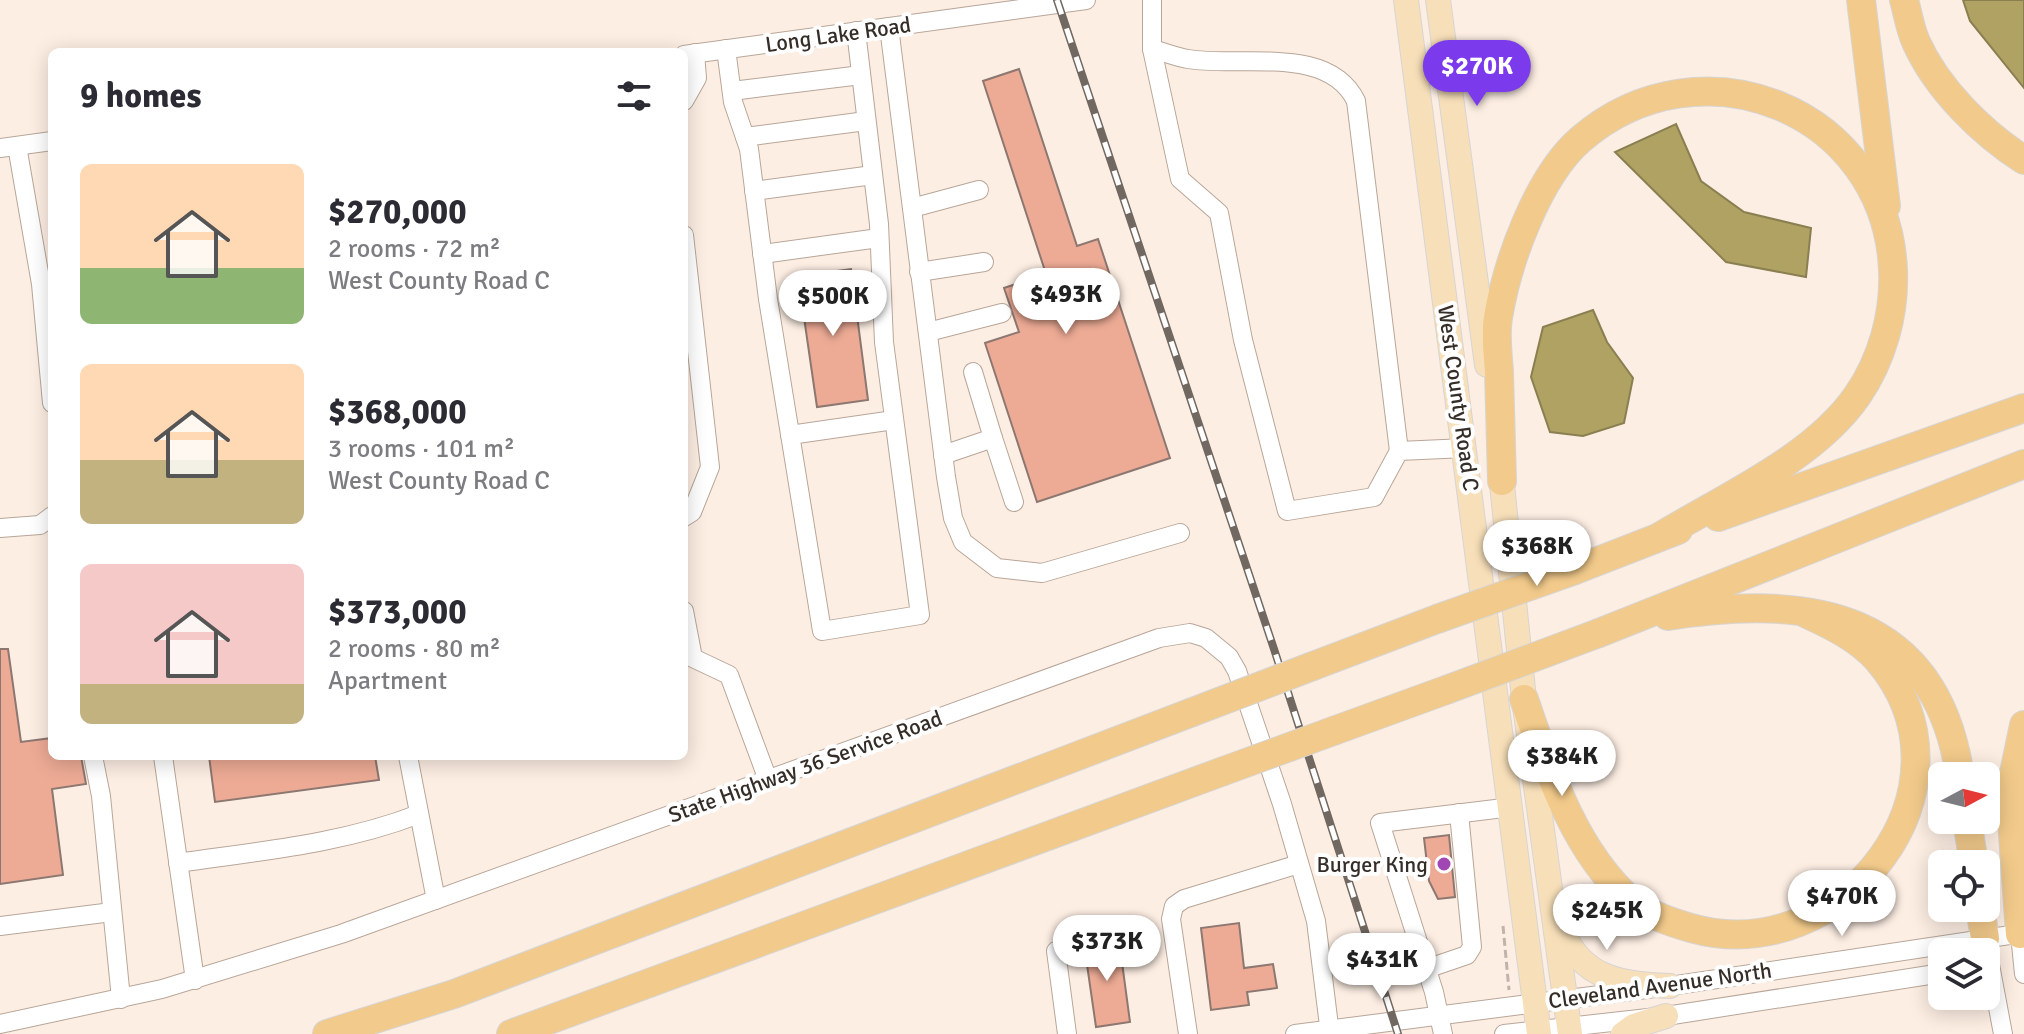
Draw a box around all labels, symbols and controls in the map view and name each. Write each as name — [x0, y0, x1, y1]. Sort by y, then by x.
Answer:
street label: Long Lake Road — [764, 11, 913, 58]
pin: $270K — [1421, 40, 1533, 108]
text: $270K — [1441, 50, 1513, 82]
icon: filters — [612, 74, 656, 118]
text: 9 homes — [80, 75, 201, 117]
text: $270,000 — [328, 191, 467, 233]
icon: home — [144, 196, 240, 292]
text: 2 rooms · 72 m² — [328, 233, 501, 265]
text: West County Road C — [328, 265, 550, 297]
pin: $493K — [1010, 268, 1122, 336]
pin: $500K — [777, 270, 889, 338]
text: $493K — [1030, 278, 1102, 310]
text: $500K — [797, 280, 869, 312]
street label: West County Road C — [1432, 303, 1485, 493]
text: $368,000 — [328, 391, 467, 433]
icon: home — [144, 396, 240, 492]
text: 3 rooms · 101 m² — [328, 433, 515, 465]
text: West County Road C — [328, 465, 550, 497]
pin: $368K — [1481, 520, 1593, 588]
text: $368K — [1501, 530, 1573, 562]
text: $373,000 — [328, 591, 467, 633]
icon: home — [144, 596, 240, 692]
text: 2 rooms · 80 m² — [328, 633, 501, 665]
text: Apartment — [328, 665, 447, 697]
street label: State Highway 36 Service Road — [665, 704, 946, 829]
pin: $384K — [1506, 730, 1618, 798]
text: $384K — [1526, 740, 1598, 772]
north arrow — [1928, 762, 2000, 834]
map controls — [1928, 762, 2000, 1010]
button: locate — [1928, 850, 2000, 922]
place label: Burger King — [1317, 851, 1428, 878]
marker: Burger King — [1435, 855, 1453, 873]
pin: $470K — [1786, 870, 1898, 938]
text: $470K — [1806, 880, 1878, 912]
pin: $245K — [1551, 884, 1663, 952]
text: $245K — [1571, 894, 1643, 926]
pin: $373K — [1051, 915, 1163, 983]
text: $373K — [1071, 925, 1143, 957]
pin: $431K — [1326, 933, 1438, 1001]
button: layers — [1928, 938, 2000, 1010]
text: $431K — [1346, 943, 1418, 975]
street label: Cleveland Avenue North — [1547, 956, 1774, 1015]

